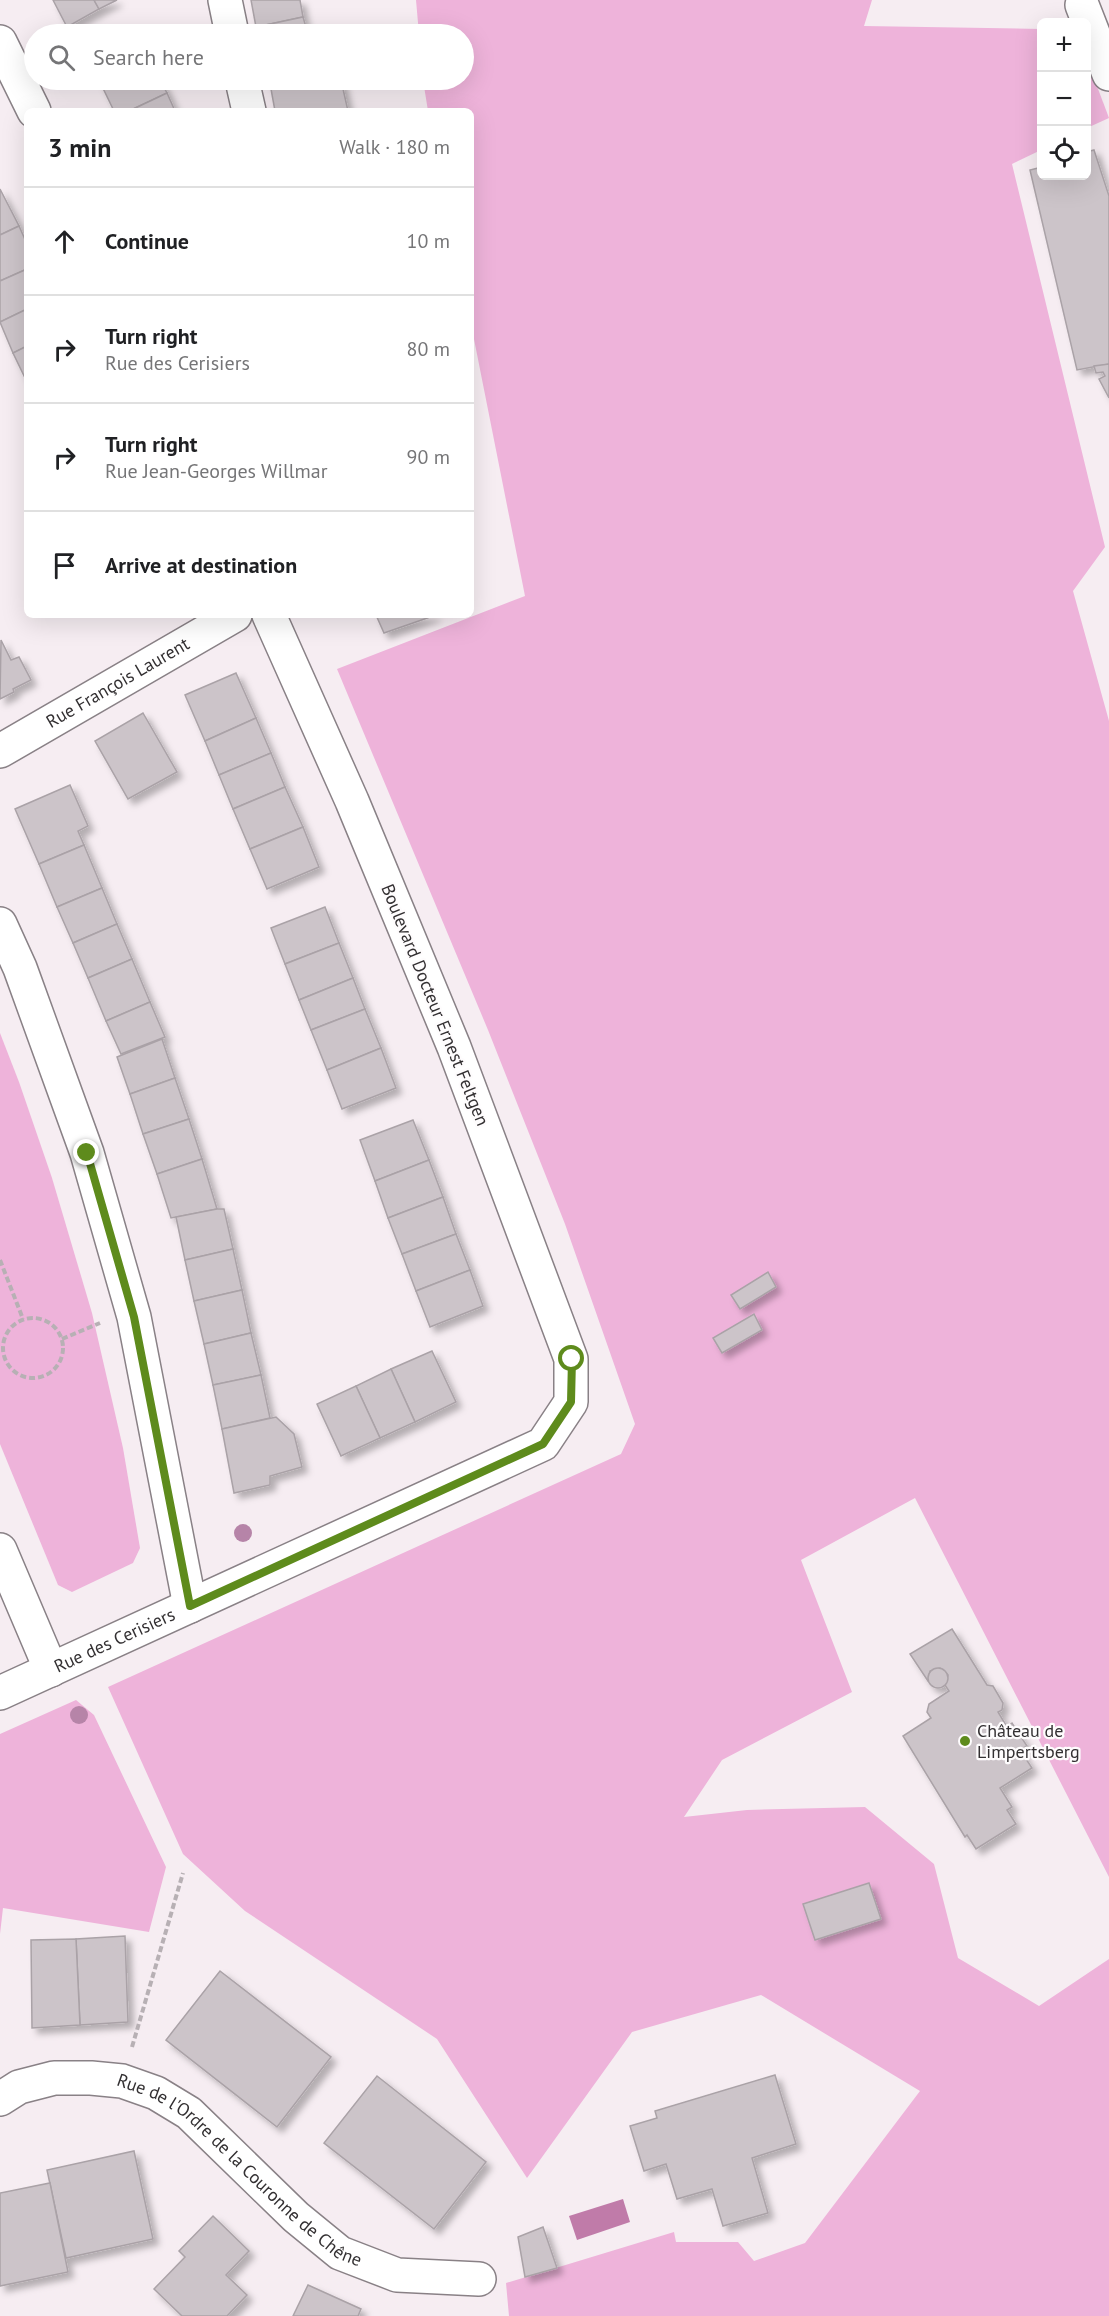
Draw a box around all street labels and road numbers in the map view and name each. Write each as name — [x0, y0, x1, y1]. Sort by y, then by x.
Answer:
street label: Rue François Laurent — [42, 632, 193, 733]
street label: Boulevard Docteur Ernest Feltgen — [376, 881, 495, 1129]
street label: Rue des Cerisiers — [50, 1602, 178, 1678]
street label: Rue de l'Ordre de la Couronne de Chêne — [114, 2068, 365, 2271]

